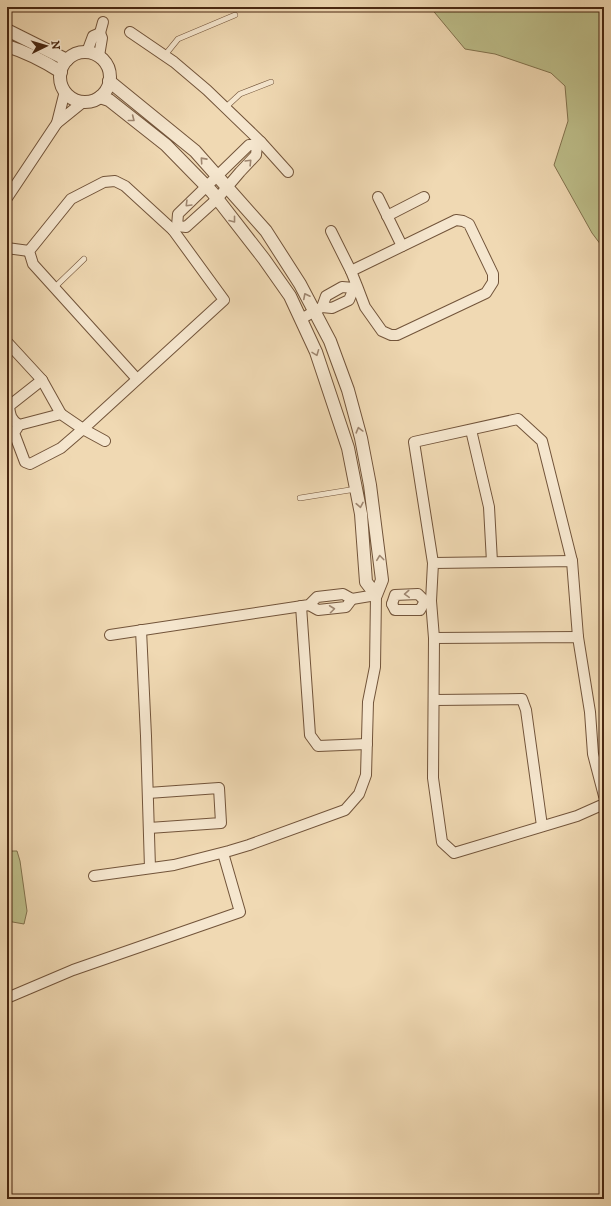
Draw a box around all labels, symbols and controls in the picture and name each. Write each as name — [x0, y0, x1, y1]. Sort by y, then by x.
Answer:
north arrow — [26, 26, 66, 66]
text: N — [48, 40, 62, 50]
one-way arrow — [128, 114, 135, 121]
one-way arrow — [200, 157, 207, 164]
one-way arrow — [244, 159, 252, 167]
one-way arrow — [185, 199, 193, 207]
one-way arrow — [229, 215, 236, 222]
one-way arrow — [303, 293, 311, 300]
one-way arrow — [312, 350, 320, 357]
one-way arrow — [355, 426, 363, 433]
one-way arrow — [355, 502, 363, 508]
one-way arrow — [375, 555, 384, 561]
one-way arrow — [404, 590, 410, 599]
one-way arrow — [329, 605, 335, 614]

